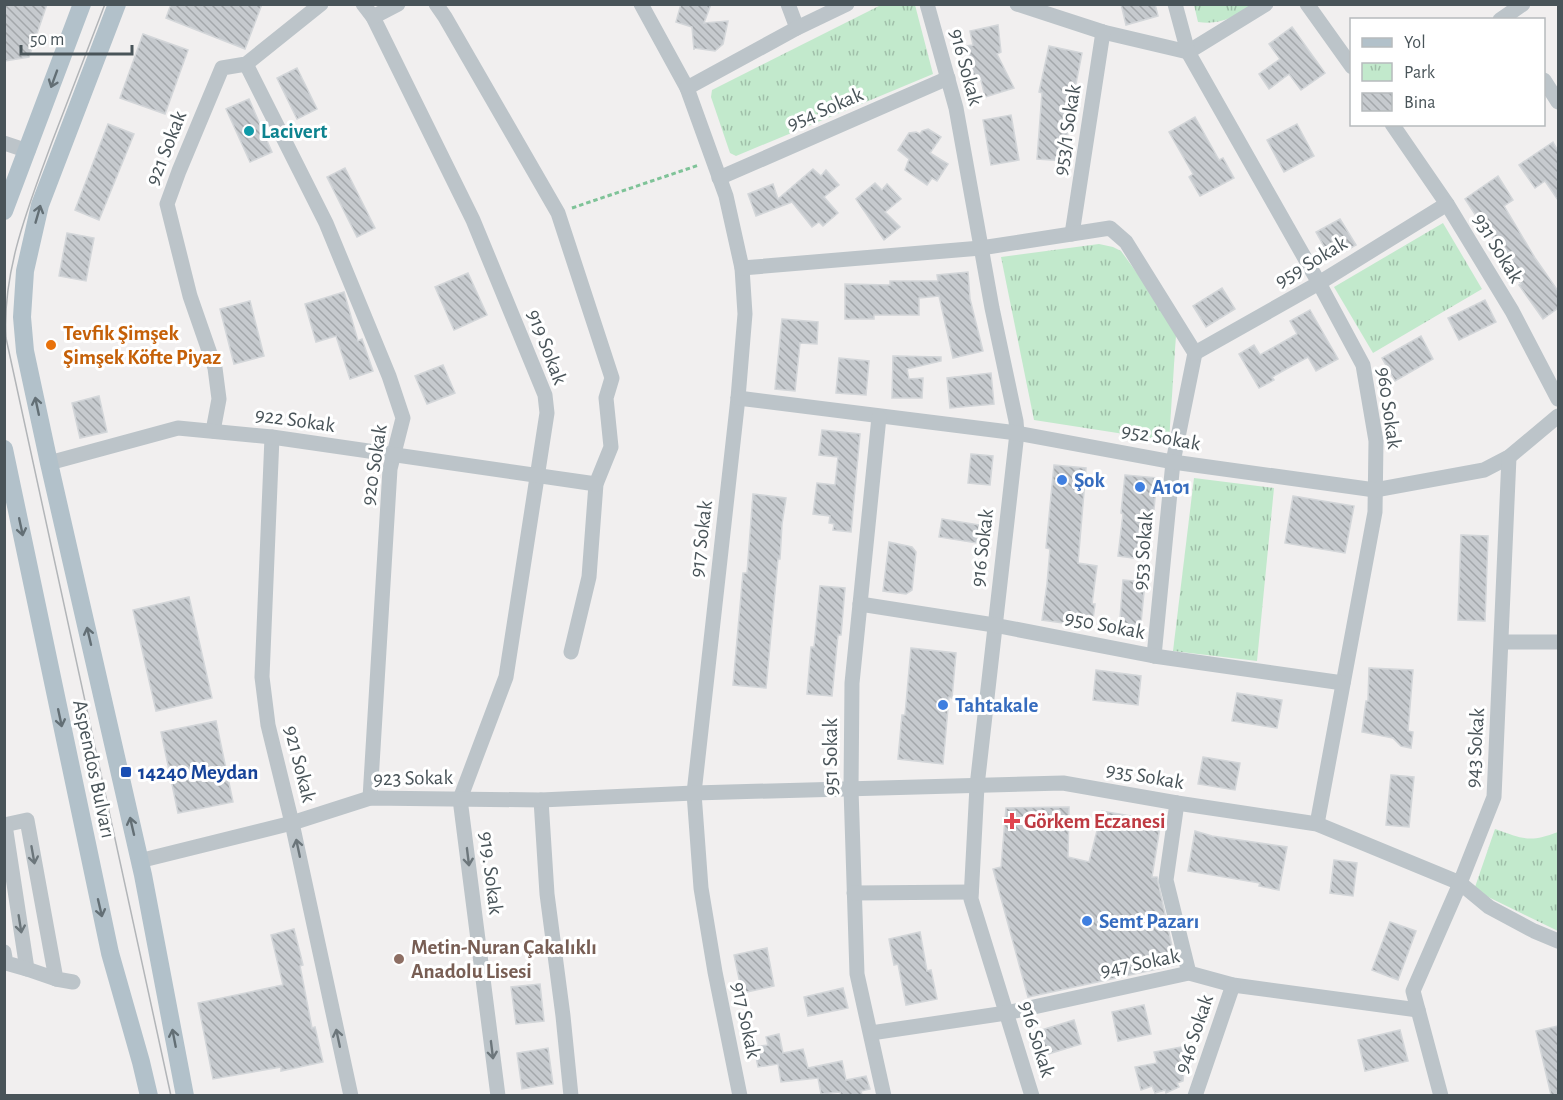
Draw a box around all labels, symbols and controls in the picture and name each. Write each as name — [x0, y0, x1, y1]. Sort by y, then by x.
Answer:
scale bar — [21, 18, 132, 56]
legend — [1350, 18, 1545, 126]
street label: 916 Sokak — [946, 26, 986, 108]
text: 50 m — [30, 31, 64, 49]
text: Yol — [1404, 34, 1426, 52]
text: Park — [1404, 64, 1436, 82]
one-way arrow — [47, 69, 58, 88]
street label: 953/1 Sokak — [1049, 82, 1085, 177]
street label: 954 Sokak — [784, 83, 867, 134]
text: Bina — [1404, 94, 1436, 112]
street label: 921 Sokak — [142, 107, 191, 188]
place label: Lacivert — [261, 121, 327, 142]
marker: Lacivert — [242, 124, 256, 138]
one-way arrow — [33, 205, 44, 224]
street label: 931 Sokak — [1469, 209, 1527, 287]
street label: 959 Sokak — [1271, 232, 1351, 292]
street label: 919 Sokak — [523, 307, 571, 388]
place label: Tevfik Şimşek Şimşek Köfte Piyaz — [63, 323, 221, 368]
marker: Tevfik Şimşek Şimşek Köfte Piyaz — [44, 338, 58, 352]
street label: 960 Sokak — [1373, 366, 1405, 451]
one-way arrow — [31, 397, 42, 416]
street label: 922 Sokak — [254, 404, 337, 436]
street label: 952 Sokak — [1120, 420, 1203, 454]
street label: 920 Sokak — [357, 422, 391, 507]
place label: Şok — [1074, 470, 1105, 491]
marker: Şok — [1055, 473, 1069, 487]
place label: A101 — [1152, 477, 1191, 498]
marker: A101 — [1133, 480, 1147, 494]
street label: 917 Sokak — [686, 499, 716, 579]
street label: 916 Sokak — [967, 507, 997, 588]
street label: 953 Sokak — [1129, 510, 1157, 591]
one-way arrow — [16, 516, 27, 536]
street label: 950 Sokak — [1063, 607, 1147, 643]
one-way arrow — [82, 627, 94, 646]
place label: Tahtakale — [955, 695, 1038, 716]
street label: Aspendos Bulvarı — [69, 698, 119, 840]
marker: Tahtakale — [936, 698, 950, 712]
street label: 943 Sokak — [1462, 707, 1488, 789]
one-way arrow — [55, 708, 67, 727]
street label: 951 Sokak — [820, 718, 841, 796]
street label: 921 Sokak — [280, 723, 320, 805]
street label: 935 Sokak — [1104, 759, 1186, 793]
place label: 14240 Meydan — [138, 762, 258, 783]
marker: 14240 Meydan — [119, 765, 133, 779]
street label: 923 Sokak — [373, 767, 453, 789]
place label: Görkem Eczanesi — [1024, 811, 1166, 832]
marker: Görkem Eczanesi — [1005, 814, 1019, 828]
one-way arrow — [125, 817, 137, 836]
street label: 919. Sokak — [475, 830, 507, 916]
one-way arrow — [291, 838, 303, 857]
one-way arrow — [28, 845, 39, 865]
one-way arrow — [462, 846, 473, 866]
one-way arrow — [95, 899, 107, 918]
place label: Semt Pazarı — [1099, 911, 1199, 932]
one-way arrow — [15, 914, 26, 934]
marker: Semt Pazarı — [1080, 914, 1094, 928]
place label: Metin-Nuran Çakalıklı Anadolu Lisesi — [411, 937, 597, 982]
street label: 947 Sokak — [1099, 945, 1182, 981]
marker: Metin-Nuran Çakalıklı Anadolu Lisesi — [392, 952, 406, 966]
street label: 917 Sokak — [728, 980, 764, 1061]
street label: 946 Sokak — [1171, 992, 1217, 1076]
street label: 916 Sokak — [1015, 998, 1059, 1080]
one-way arrow — [168, 1029, 179, 1048]
one-way arrow — [332, 1029, 344, 1048]
one-way arrow — [487, 1040, 498, 1060]

